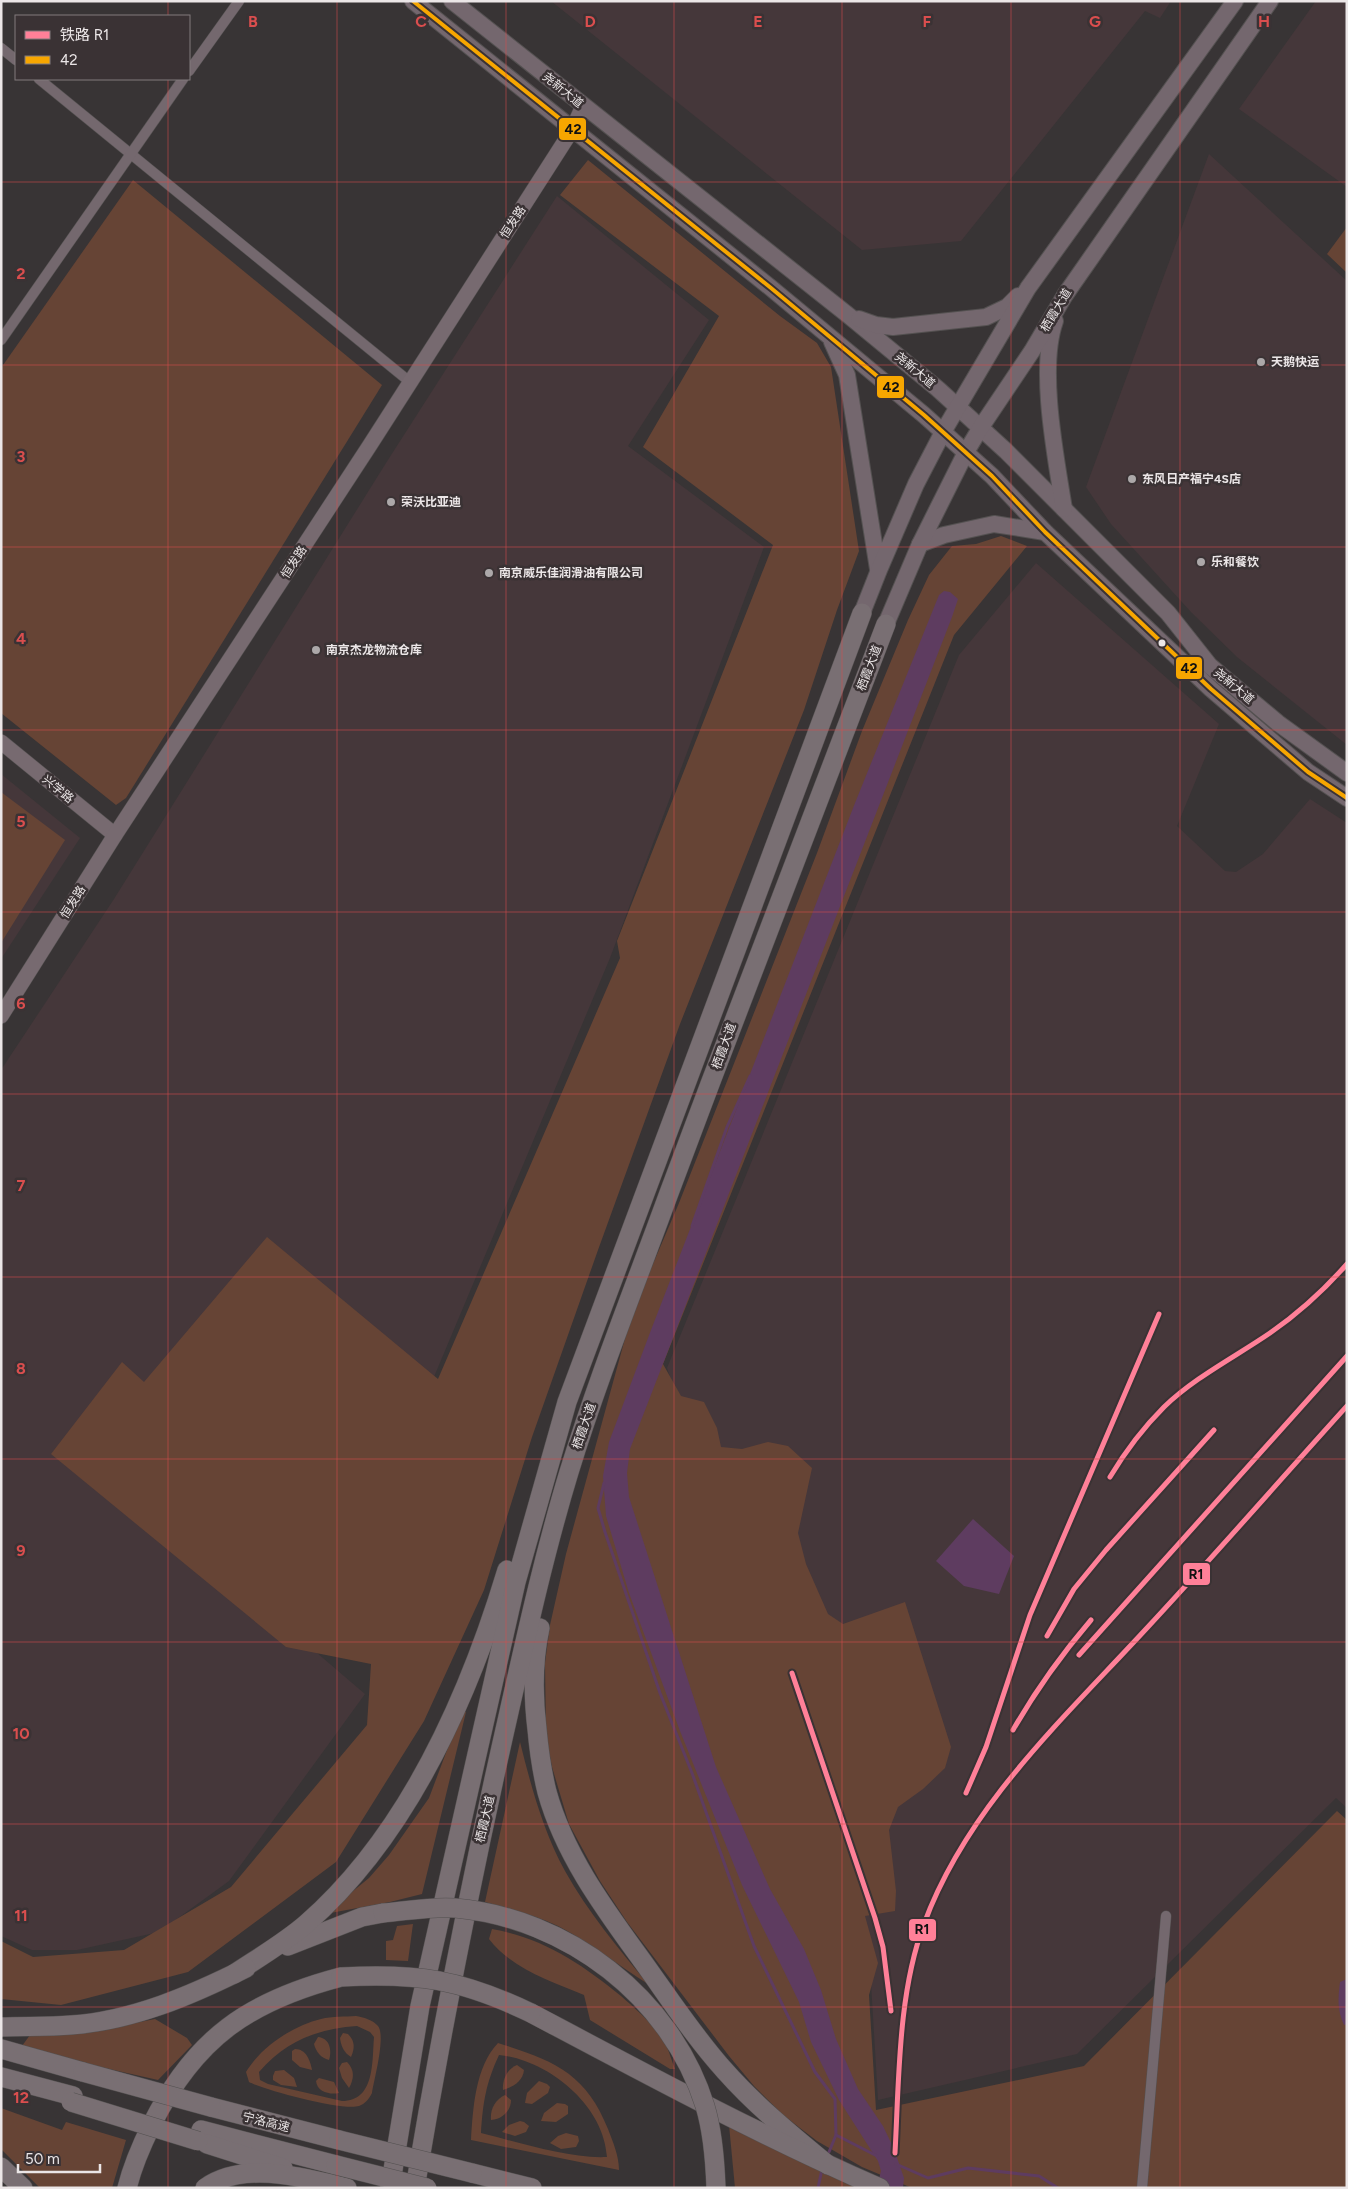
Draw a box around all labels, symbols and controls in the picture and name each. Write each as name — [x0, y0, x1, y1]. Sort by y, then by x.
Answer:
text: B — [248, 12, 258, 31]
text: C — [415, 12, 427, 31]
text: D — [584, 12, 596, 31]
text: E — [753, 12, 763, 31]
text: F — [923, 12, 932, 31]
text: G — [1089, 12, 1101, 31]
text: H — [1258, 12, 1270, 31]
legend — [15, 15, 190, 80]
text: 铁路 R1 — [60, 26, 109, 44]
text: 42 — [60, 51, 78, 69]
street label: 尧新大道 — [540, 69, 586, 111]
line badge: 42 — [558, 117, 587, 141]
text: 42 — [565, 121, 581, 138]
street label: 恒发路 — [497, 203, 529, 241]
text: 2 — [16, 264, 26, 283]
street label: 栖霞大道 — [1038, 286, 1074, 334]
street label: 尧新大道 — [892, 349, 938, 391]
place label: 天鹅快运 — [1271, 355, 1319, 369]
marker: 天鹅快运 — [1255, 356, 1267, 368]
line badge: 42 — [876, 375, 905, 399]
text: 42 — [883, 379, 899, 396]
text: 3 — [17, 447, 26, 466]
place label: 东风日产福宁4S店 — [1142, 472, 1241, 486]
marker: 东风日产福宁4S店 — [1126, 473, 1138, 485]
place label: 荣沃比亚迪 — [401, 495, 461, 509]
marker: 荣沃比亚迪 — [385, 496, 397, 508]
street label: 恒发路 — [278, 543, 310, 581]
place label: 乐和餐饮 — [1211, 555, 1259, 569]
marker: 乐和餐饮 — [1195, 556, 1207, 568]
place label: 南京威乐佳润滑油有限公司 — [499, 566, 643, 580]
marker: 南京威乐佳润滑油有限公司 — [483, 567, 495, 579]
text: 4 — [16, 629, 26, 648]
unlabelled marker — [1157, 638, 1167, 648]
place label: 南京杰龙物流仓库 — [326, 643, 422, 657]
street label: 栖霞大道 — [854, 643, 884, 693]
marker: 南京杰龙物流仓库 — [310, 644, 322, 656]
line badge: 42 — [1175, 656, 1203, 680]
text: 42 — [1181, 660, 1197, 677]
street label: 尧新大道 — [1211, 665, 1257, 707]
street label: 兴学路 — [40, 772, 76, 806]
text: 5 — [16, 812, 26, 831]
street label: 恒发路 — [58, 883, 88, 921]
text: 6 — [16, 994, 26, 1013]
street label: 栖霞大道 — [709, 1021, 739, 1071]
text: 7 — [17, 1176, 26, 1195]
text: 8 — [16, 1359, 26, 1378]
street label: 栖霞大道 — [570, 1401, 598, 1451]
text: 9 — [16, 1541, 26, 1560]
line badge: R1 — [1182, 1562, 1211, 1586]
text: R1 — [1189, 1566, 1203, 1583]
text: 10 — [12, 1724, 30, 1743]
street label: 栖霞大道 — [473, 1794, 497, 1844]
text: 11 — [14, 1906, 28, 1925]
line badge: R1 — [908, 1918, 937, 1942]
text: R1 — [915, 1921, 929, 1938]
text: 12 — [13, 2088, 29, 2107]
street label: 宁洛高速 — [241, 2109, 291, 2135]
scale bar — [18, 2142, 100, 2174]
text: 50 m — [25, 2150, 60, 2168]

